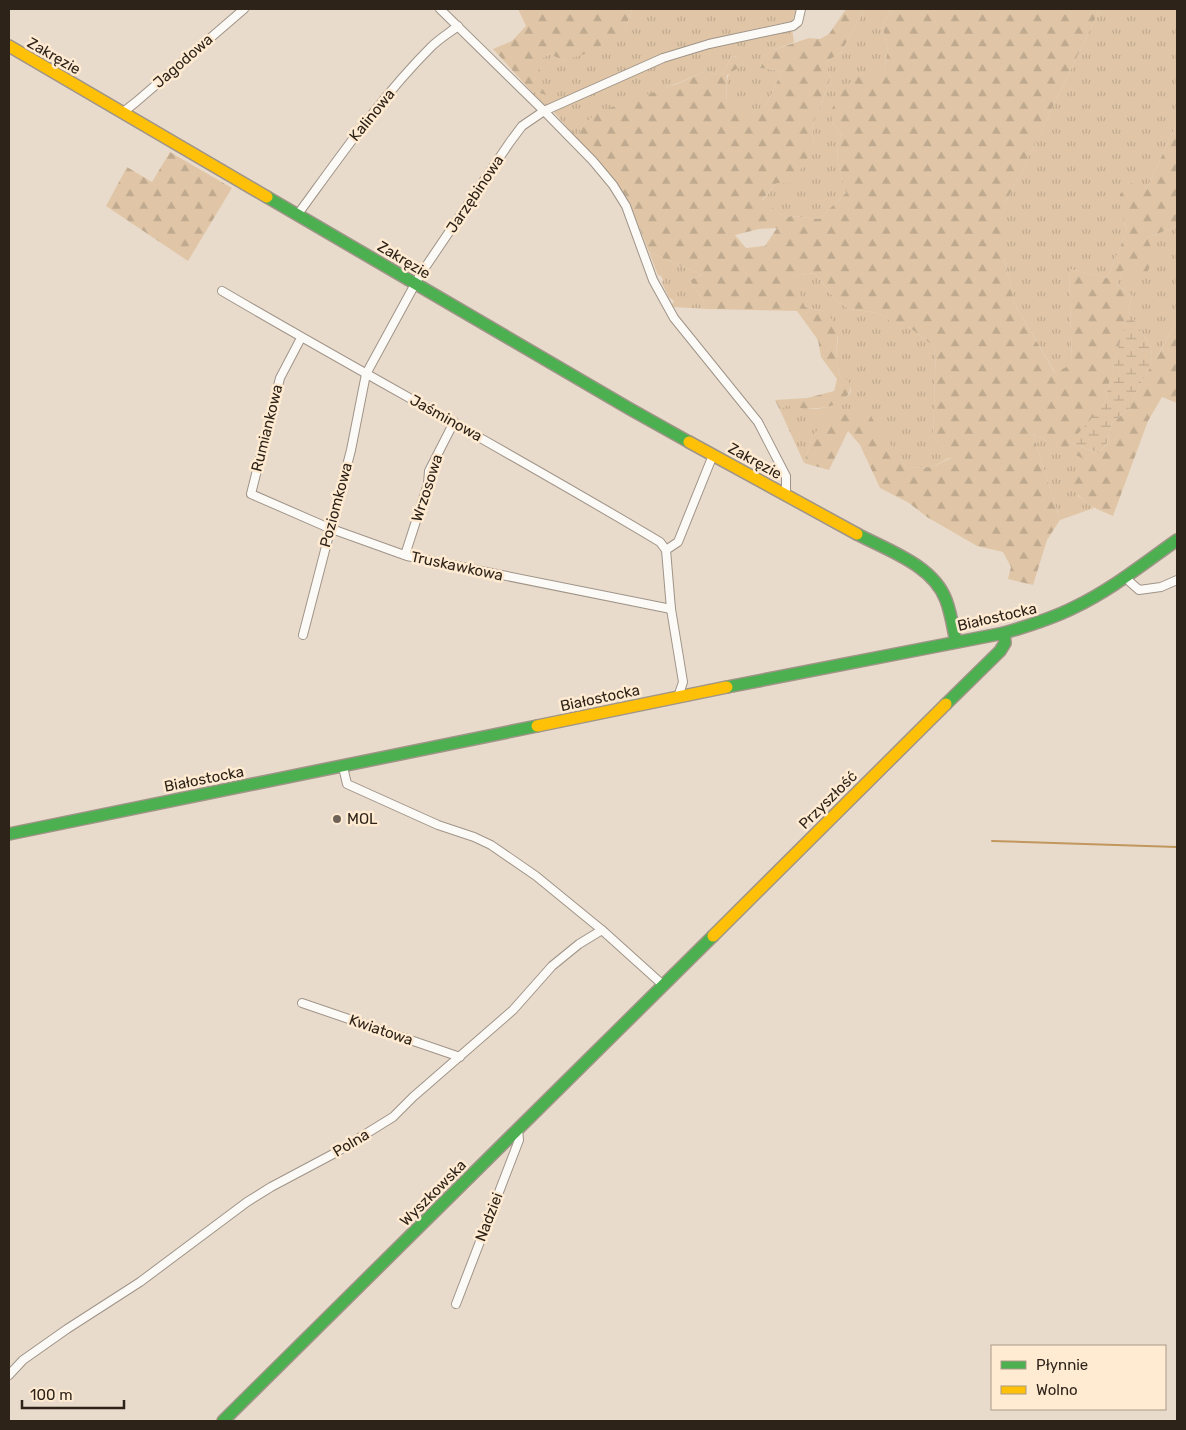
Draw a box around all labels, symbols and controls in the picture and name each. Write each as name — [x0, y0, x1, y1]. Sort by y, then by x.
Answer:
street label: Jagodowa — [150, 30, 216, 92]
street label: Zakręzie — [24, 34, 84, 78]
street label: Kalinowa — [345, 85, 399, 145]
street label: Jarzębinowa — [443, 152, 507, 236]
street label: Zakręzie — [374, 237, 434, 283]
street label: Rumiankowa — [247, 383, 287, 473]
street label: Jaśminowa — [407, 391, 485, 445]
street label: Zakręzie — [725, 439, 785, 483]
street label: Wrzosowa — [408, 452, 446, 524]
street label: Poziomkowa — [316, 461, 356, 549]
street label: Truskawkowa — [409, 547, 505, 585]
street label: Białostocka — [956, 599, 1038, 635]
street label: Białostocka — [559, 681, 641, 715]
street label: Białostocka — [163, 762, 245, 796]
street label: Przyszłość — [795, 767, 861, 833]
place label: MOL — [347, 810, 378, 828]
marker: MOL — [331, 813, 343, 825]
street label: Kwiatowa — [347, 1011, 415, 1049]
street label: Polna — [330, 1125, 372, 1161]
street label: Wyszkowska — [396, 1156, 470, 1230]
street label: Nadziei — [471, 1190, 507, 1244]
legend — [991, 1345, 1166, 1410]
text: Płynnie — [1036, 1356, 1088, 1374]
scale bar — [22, 1378, 125, 1410]
text: Wolno — [1036, 1381, 1078, 1399]
text: 100 m — [30, 1386, 72, 1404]

